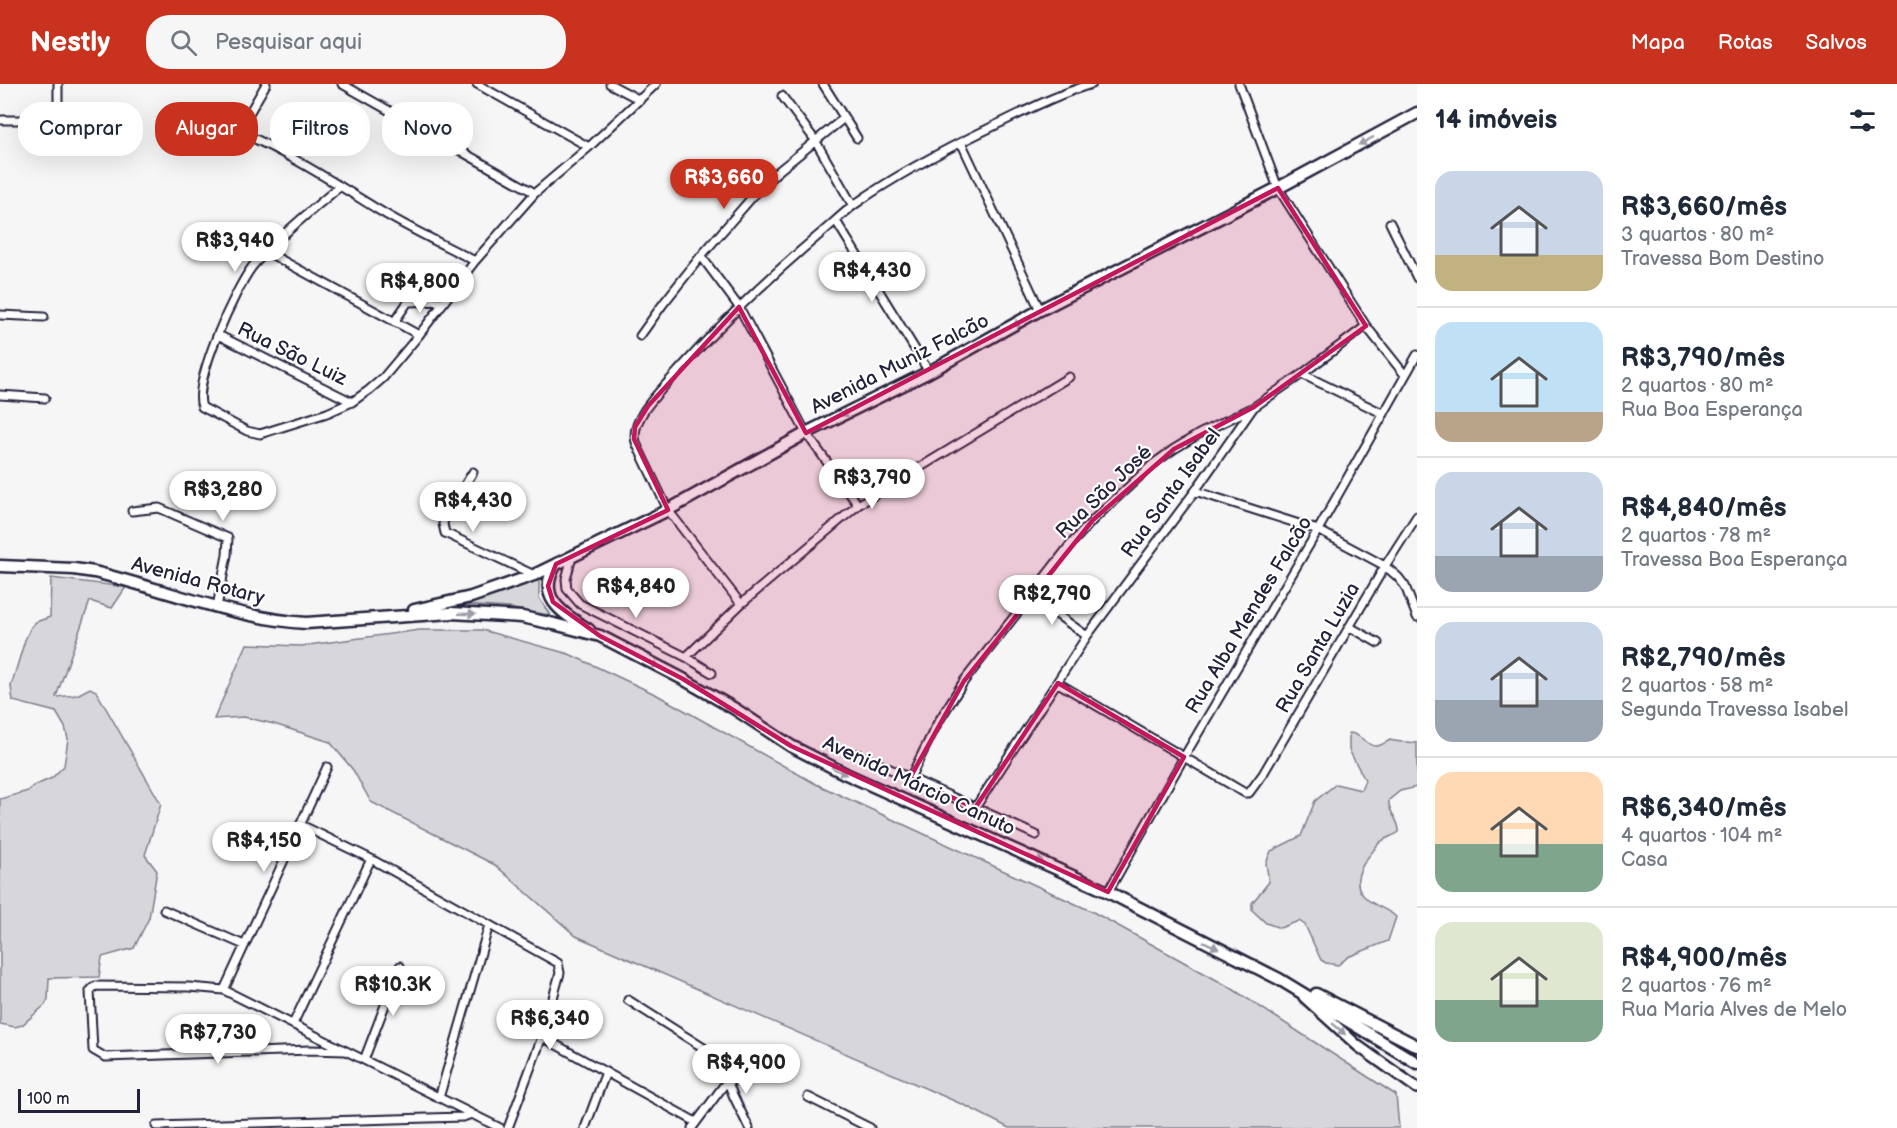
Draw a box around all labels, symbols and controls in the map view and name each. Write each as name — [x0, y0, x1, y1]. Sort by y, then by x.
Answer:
search box — [146, 15, 566, 69]
text: Nestly — [30, 26, 110, 59]
icon: search — [167, 26, 200, 59]
text: Pesquisar aqui — [215, 29, 362, 56]
text: Mapa — [1631, 30, 1685, 55]
text: Rotas — [1718, 30, 1773, 55]
text: Salvos — [1806, 30, 1867, 55]
chip: Comprar — [18, 102, 143, 156]
chip: Alugar — [155, 102, 258, 156]
chip: Filtros — [270, 102, 370, 156]
chip: Novo — [382, 102, 473, 156]
icon: filters — [1846, 104, 1879, 137]
text: 14 imóveis — [1435, 105, 1557, 136]
one-way arrow — [1357, 136, 1374, 146]
pin: R$3,660 — [669, 159, 779, 210]
text: R$3,660 — [684, 166, 764, 190]
text: R$3,660/mês — [1621, 192, 1787, 223]
icon: home — [1483, 195, 1555, 267]
pin: R$3,940 — [180, 222, 290, 273]
text: 3 quartos · 80 m² — [1621, 223, 1774, 247]
one-way arrow — [1184, 226, 1202, 236]
text: R$3,940 — [196, 229, 274, 253]
text: Travessa Bom Destino — [1621, 247, 1824, 271]
pin: R$4,430 — [817, 252, 927, 303]
text: R$4,430 — [832, 259, 912, 283]
pin: R$4,800 — [365, 263, 475, 314]
text: R$4,800 — [380, 270, 460, 294]
street label: Avenida Muniz Falcão — [807, 309, 993, 419]
one-way arrow — [1012, 316, 1028, 327]
street label: Rua São Luiz — [233, 317, 351, 391]
text: R$3,790/mês — [1621, 343, 1785, 374]
icon: home — [1483, 346, 1555, 418]
text: 2 quartos · 80 m² — [1621, 374, 1774, 398]
text: Rua Boa Esperança — [1621, 398, 1803, 422]
one-way arrow — [839, 408, 856, 417]
street label: Rua Santa Isabel — [1116, 424, 1226, 562]
street label: Rua São José — [1051, 440, 1157, 544]
pin: R$3,790 — [817, 459, 927, 510]
text: R$3,790 — [833, 466, 911, 490]
pin: R$3,280 — [168, 471, 278, 522]
text: R$3,280 — [183, 478, 263, 502]
pin: R$4,430 — [418, 482, 528, 533]
text: R$4,430 — [433, 489, 513, 513]
text: R$4,840/mês — [1621, 493, 1787, 524]
icon: home — [1483, 496, 1555, 568]
street label: Rua Alba Mendes Falcão — [1180, 512, 1318, 718]
text: 2 quartos · 78 m² — [1621, 524, 1771, 548]
text: Travessa Boa Esperança — [1621, 548, 1848, 572]
street label: Avenida Rotary — [129, 552, 267, 610]
pin: R$4,840 — [581, 568, 691, 619]
text: R$4,840 — [596, 575, 676, 599]
pin: R$2,790 — [997, 575, 1107, 626]
street label: Rua Santa Luzia — [1271, 578, 1365, 718]
text: R$2,790 — [1013, 582, 1091, 606]
one-way arrow — [457, 609, 476, 618]
text: R$2,790/mês — [1621, 643, 1786, 674]
icon: home — [1483, 646, 1555, 718]
one-way arrow — [643, 658, 660, 668]
text: 2 quartos · 58 m² — [1621, 674, 1773, 698]
text: Segunda Travessa Isabel — [1621, 698, 1848, 722]
street label: Avenida Márcio Canuto — [819, 731, 1019, 841]
one-way arrow — [830, 766, 847, 775]
text: R$6,340/mês — [1621, 793, 1787, 824]
icon: home — [1483, 796, 1555, 868]
pin: R$4,150 — [209, 822, 319, 873]
text: 4 quartos · 104 m² — [1621, 824, 1782, 848]
text: R$4,150 — [226, 829, 302, 853]
text: Casa — [1621, 848, 1668, 872]
one-way arrow — [1027, 854, 1045, 864]
one-way arrow — [1202, 940, 1219, 950]
text: R$4,900/mês — [1621, 943, 1787, 974]
icon: home — [1483, 946, 1555, 1018]
pin: R$10.3K — [338, 966, 448, 1017]
text: R$10.3K — [354, 973, 432, 997]
text: 2 quartos · 76 m² — [1621, 974, 1772, 998]
text: Rua Maria Alves de Melo — [1621, 998, 1847, 1022]
pin: R$6,340 — [495, 1000, 605, 1051]
text: R$6,340 — [510, 1007, 590, 1031]
pin: R$7,730 — [163, 1014, 273, 1065]
text: R$7,730 — [179, 1021, 257, 1045]
one-way arrow — [1331, 1022, 1346, 1035]
pin: R$4,900 — [691, 1044, 801, 1095]
text: R$4,900 — [706, 1051, 786, 1075]
scale bar — [18, 1086, 140, 1114]
text: 100 m — [27, 1090, 70, 1109]

